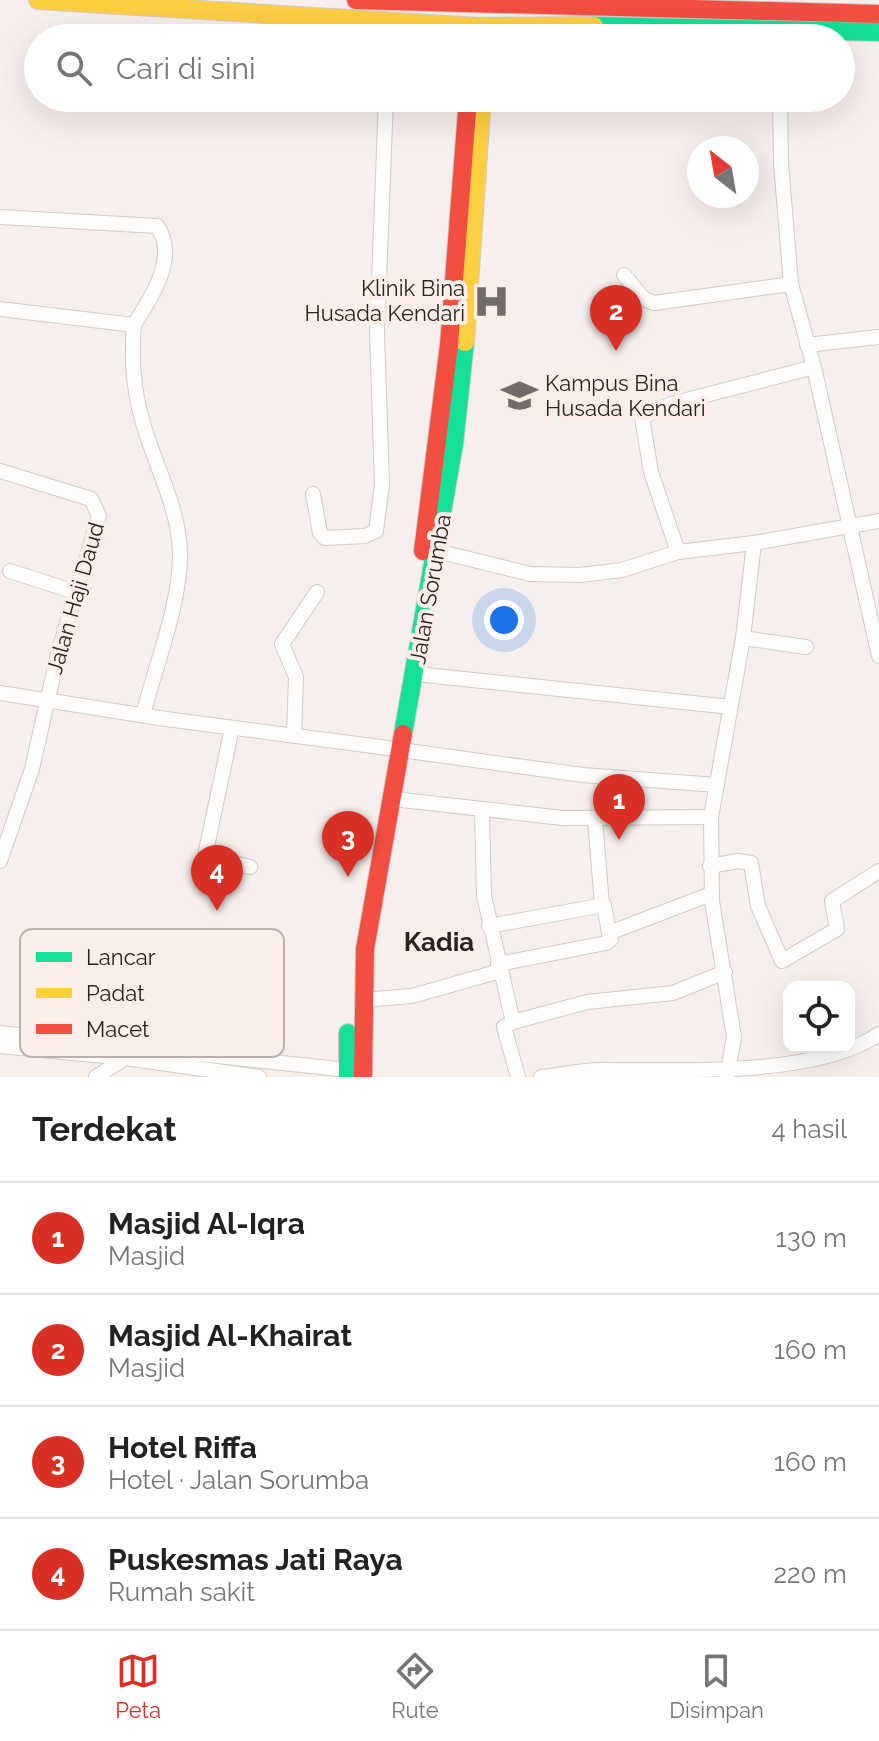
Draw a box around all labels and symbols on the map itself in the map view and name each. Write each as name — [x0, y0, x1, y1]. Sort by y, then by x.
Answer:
north arrow — [687, 136, 759, 208]
place label: Klinik Bina Husada Kendari — [304, 275, 465, 326]
hospital icon: Klinik Bina Husada Kendari — [472, 282, 510, 320]
pin: 2 — [590, 285, 642, 351]
place label: Kampus Bina Husada Kendari — [545, 370, 706, 421]
school or university icon: Kampus Bina Husada Kendari — [500, 377, 538, 415]
street label: Jalan Sorumba — [404, 512, 456, 666]
street label: Jalan Haji Daud — [41, 519, 109, 677]
your location — [484, 600, 524, 640]
pin: 1 — [593, 774, 645, 840]
pin: 3 — [322, 811, 374, 877]
pin: 4 — [191, 845, 243, 911]
district label: Kadia — [404, 927, 474, 957]
legend — [20, 929, 284, 1057]
text: Lancar — [86, 944, 156, 970]
text: Padat — [86, 980, 145, 1006]
text: Macet — [86, 1016, 150, 1042]

